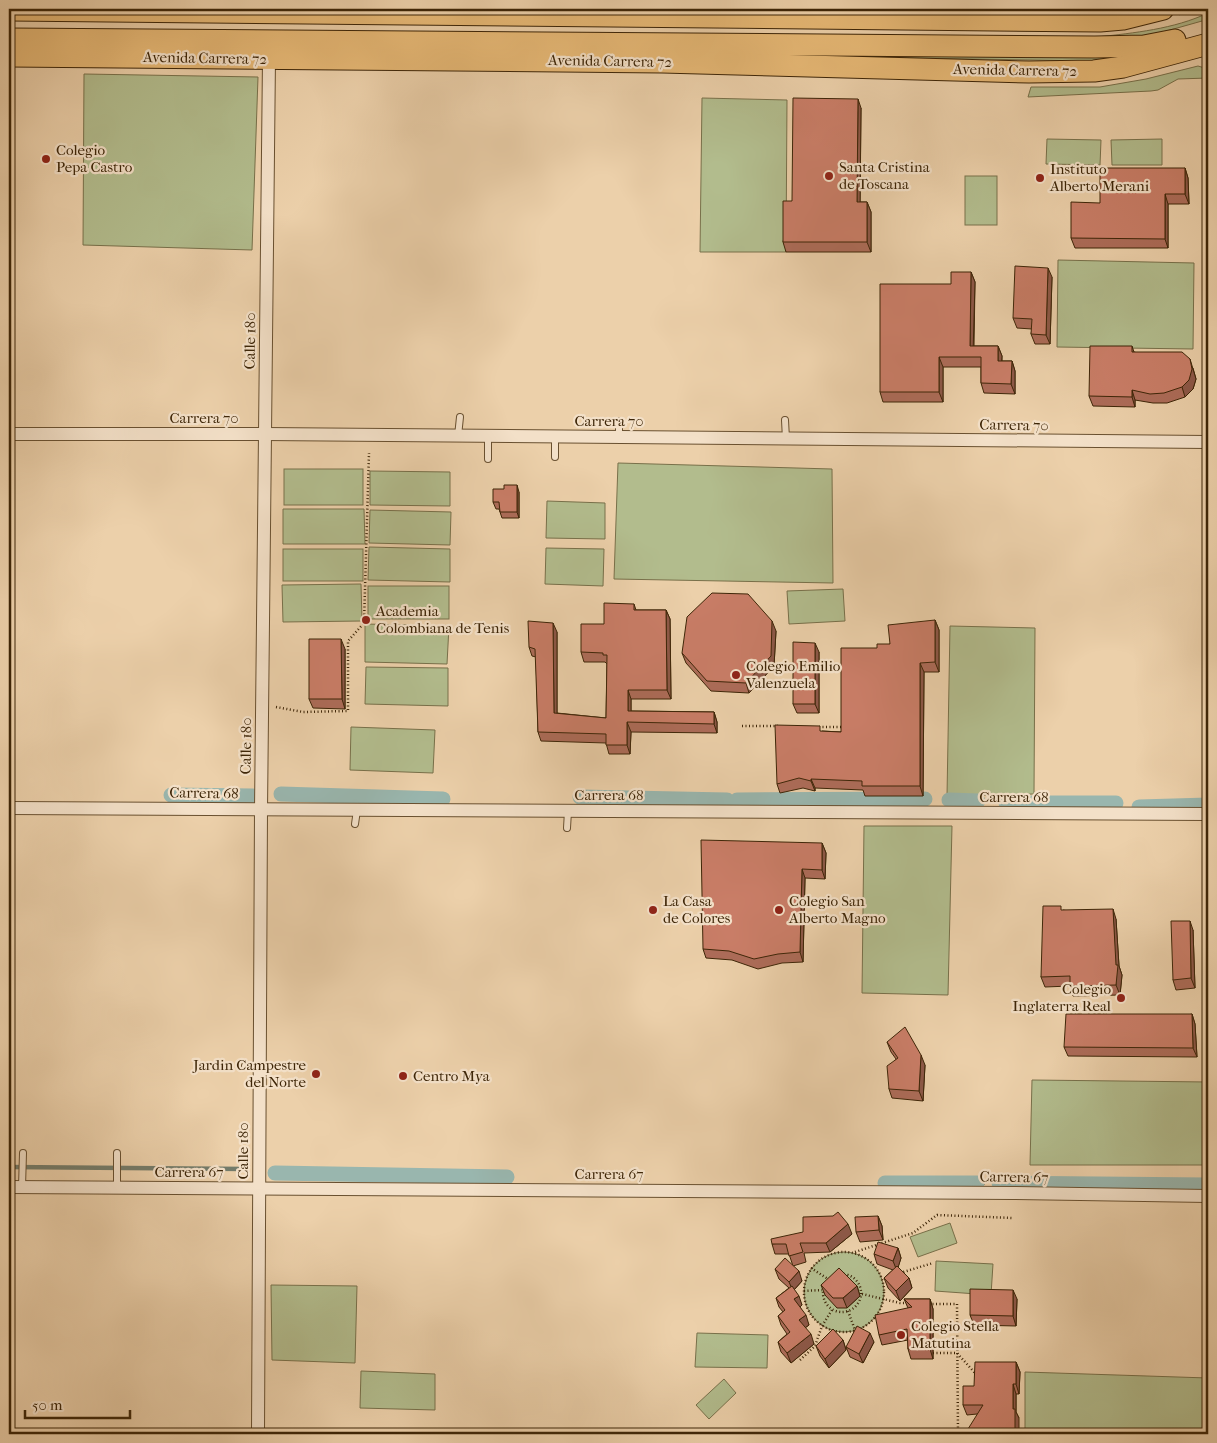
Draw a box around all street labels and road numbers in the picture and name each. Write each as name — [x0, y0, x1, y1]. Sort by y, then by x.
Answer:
street label: Avenida Carrera 72 — [142, 48, 267, 68]
street label: Avenida Carrera 72 — [547, 51, 672, 71]
street label: Avenida Carrera 72 — [952, 60, 1077, 80]
street label: Calle 180 — [241, 312, 259, 370]
street label: Carrera 70 — [169, 409, 239, 427]
street label: Carrera 70 — [574, 412, 644, 430]
street label: Carrera 70 — [979, 415, 1049, 435]
street label: Calle 180 — [237, 717, 255, 775]
street label: Carrera 68 — [169, 783, 239, 803]
street label: Carrera 68 — [574, 786, 644, 804]
street label: Carrera 68 — [979, 788, 1049, 806]
street label: Calle 180 — [234, 1122, 252, 1180]
street label: Carrera 67 — [155, 1163, 223, 1181]
street label: Carrera 67 — [575, 1165, 643, 1183]
street label: Carrera 67 — [979, 1167, 1049, 1187]

